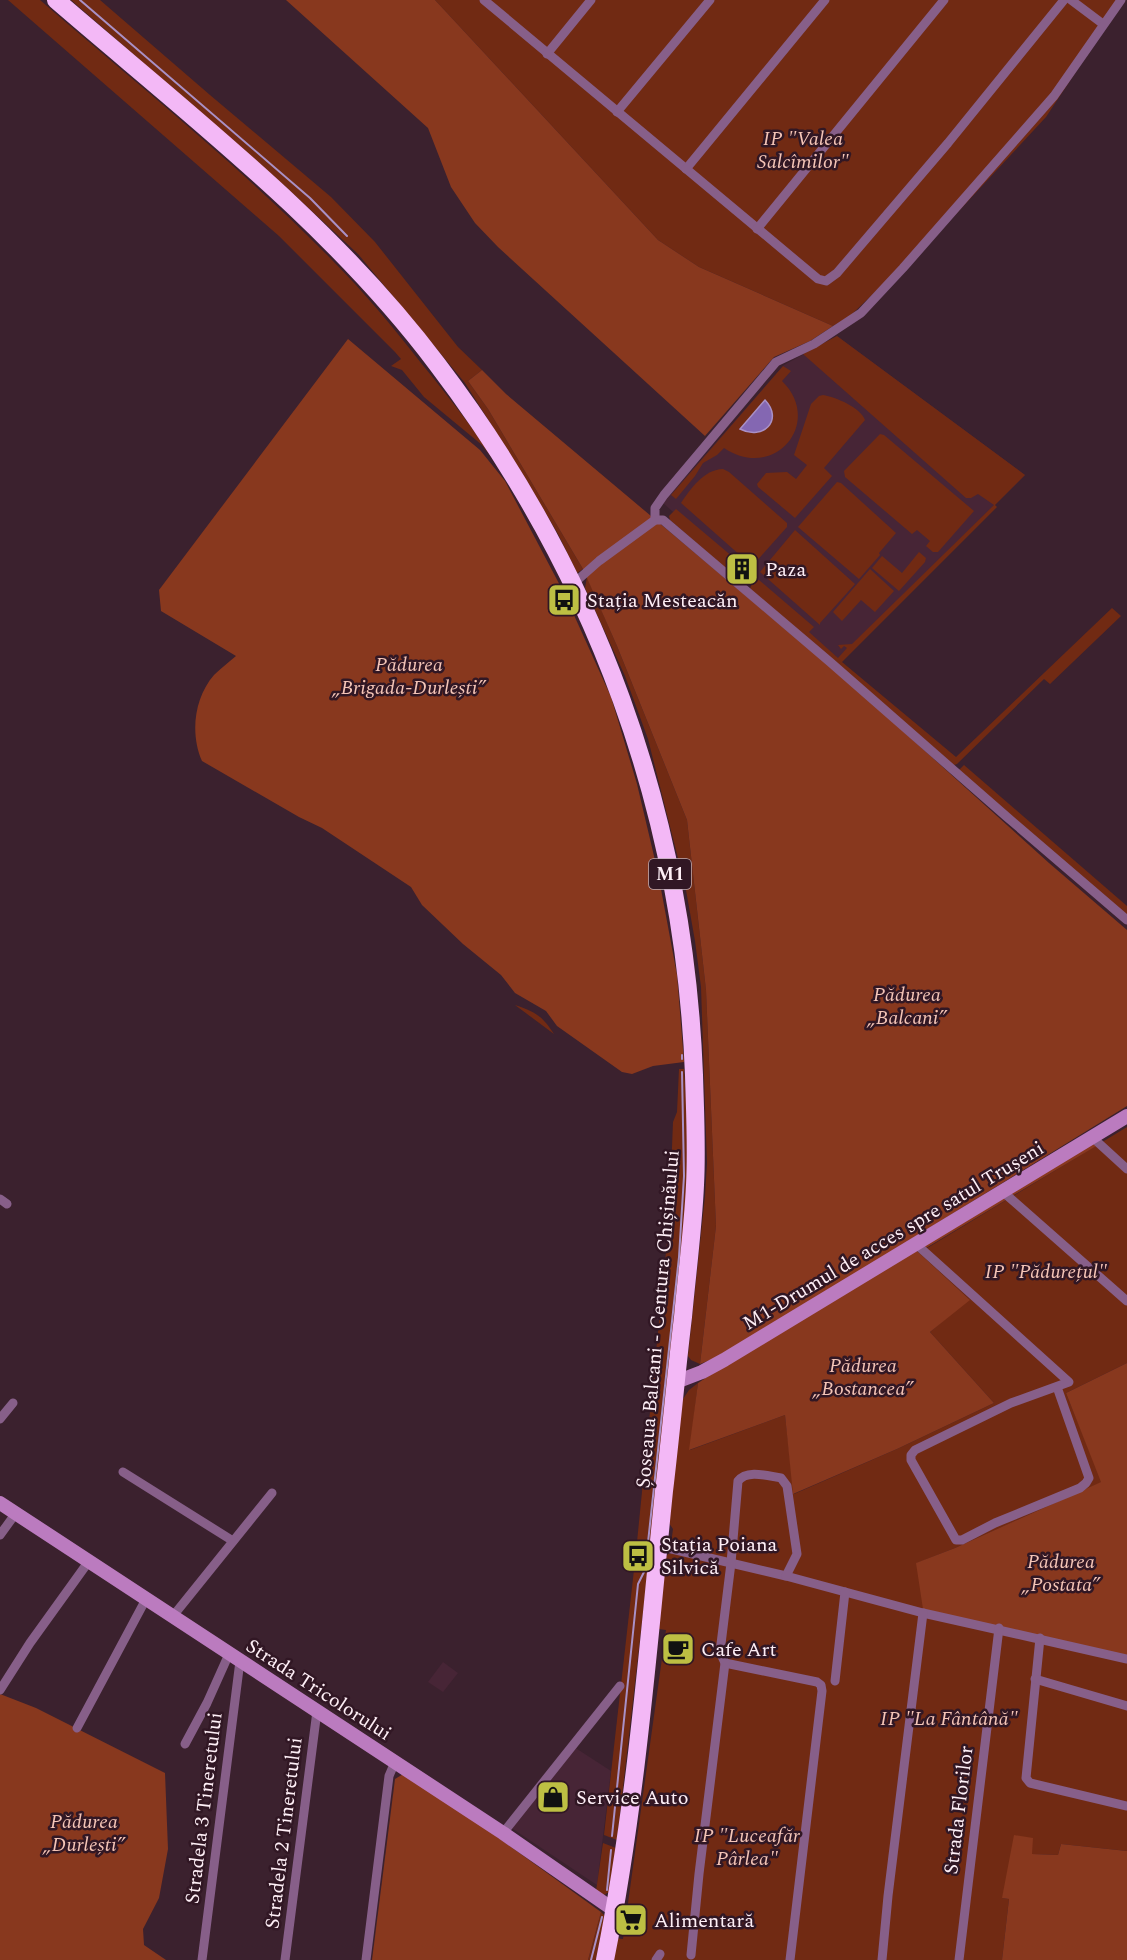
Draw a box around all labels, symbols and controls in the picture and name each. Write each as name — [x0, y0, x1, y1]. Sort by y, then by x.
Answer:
park label: IP "Valea Salcîmilor" — [757, 124, 849, 177]
building icon: Paza — [724, 551, 760, 587]
place label: Paza — [765, 555, 807, 585]
bus stop icon: Stația Mesteacăn — [546, 582, 582, 618]
place label: Stația Mesteacăn — [587, 586, 738, 616]
park label: Pădurea „Brigada-Durlești” — [331, 650, 487, 703]
road number: M1 — [649, 859, 691, 889]
park label: Pădurea „Balcani” — [866, 980, 948, 1033]
street label: M1-Drumul de acces spre satul Trușeni — [737, 1134, 1050, 1338]
street label: Șoseaua Balcani - Centura Chișinăului — [628, 1149, 688, 1490]
park label: IP "Pădurețul" — [985, 1257, 1107, 1287]
park label: Pădurea „Bostancea” — [812, 1351, 915, 1404]
place label: Stația Poiana Silvică — [661, 1530, 778, 1583]
bus stop icon: Stația Poiana Silvică — [620, 1538, 656, 1574]
park label: Pădurea „Postata” — [1021, 1547, 1102, 1600]
street label: Strada Tricolorului — [240, 1631, 397, 1748]
cafe icon: Cafe Art — [660, 1631, 696, 1667]
place label: Cafe Art — [701, 1635, 777, 1665]
park label: IP "La Fântână" — [880, 1704, 1018, 1734]
street label: Stradela 3 Tineretului — [177, 1711, 231, 1906]
street label: Stradela 2 Tineretului — [257, 1736, 311, 1931]
street label: Strada Florilor — [936, 1744, 982, 1876]
shop icon: Service Auto — [535, 1779, 571, 1815]
place label: Service Auto — [576, 1783, 688, 1813]
park label: Pădurea „Durlești” — [42, 1807, 126, 1860]
park label: IP "Luceafăr Pârlea" — [694, 1821, 801, 1874]
supermarket icon: Alimentară — [613, 1902, 649, 1938]
place label: Alimentară — [654, 1906, 754, 1936]

